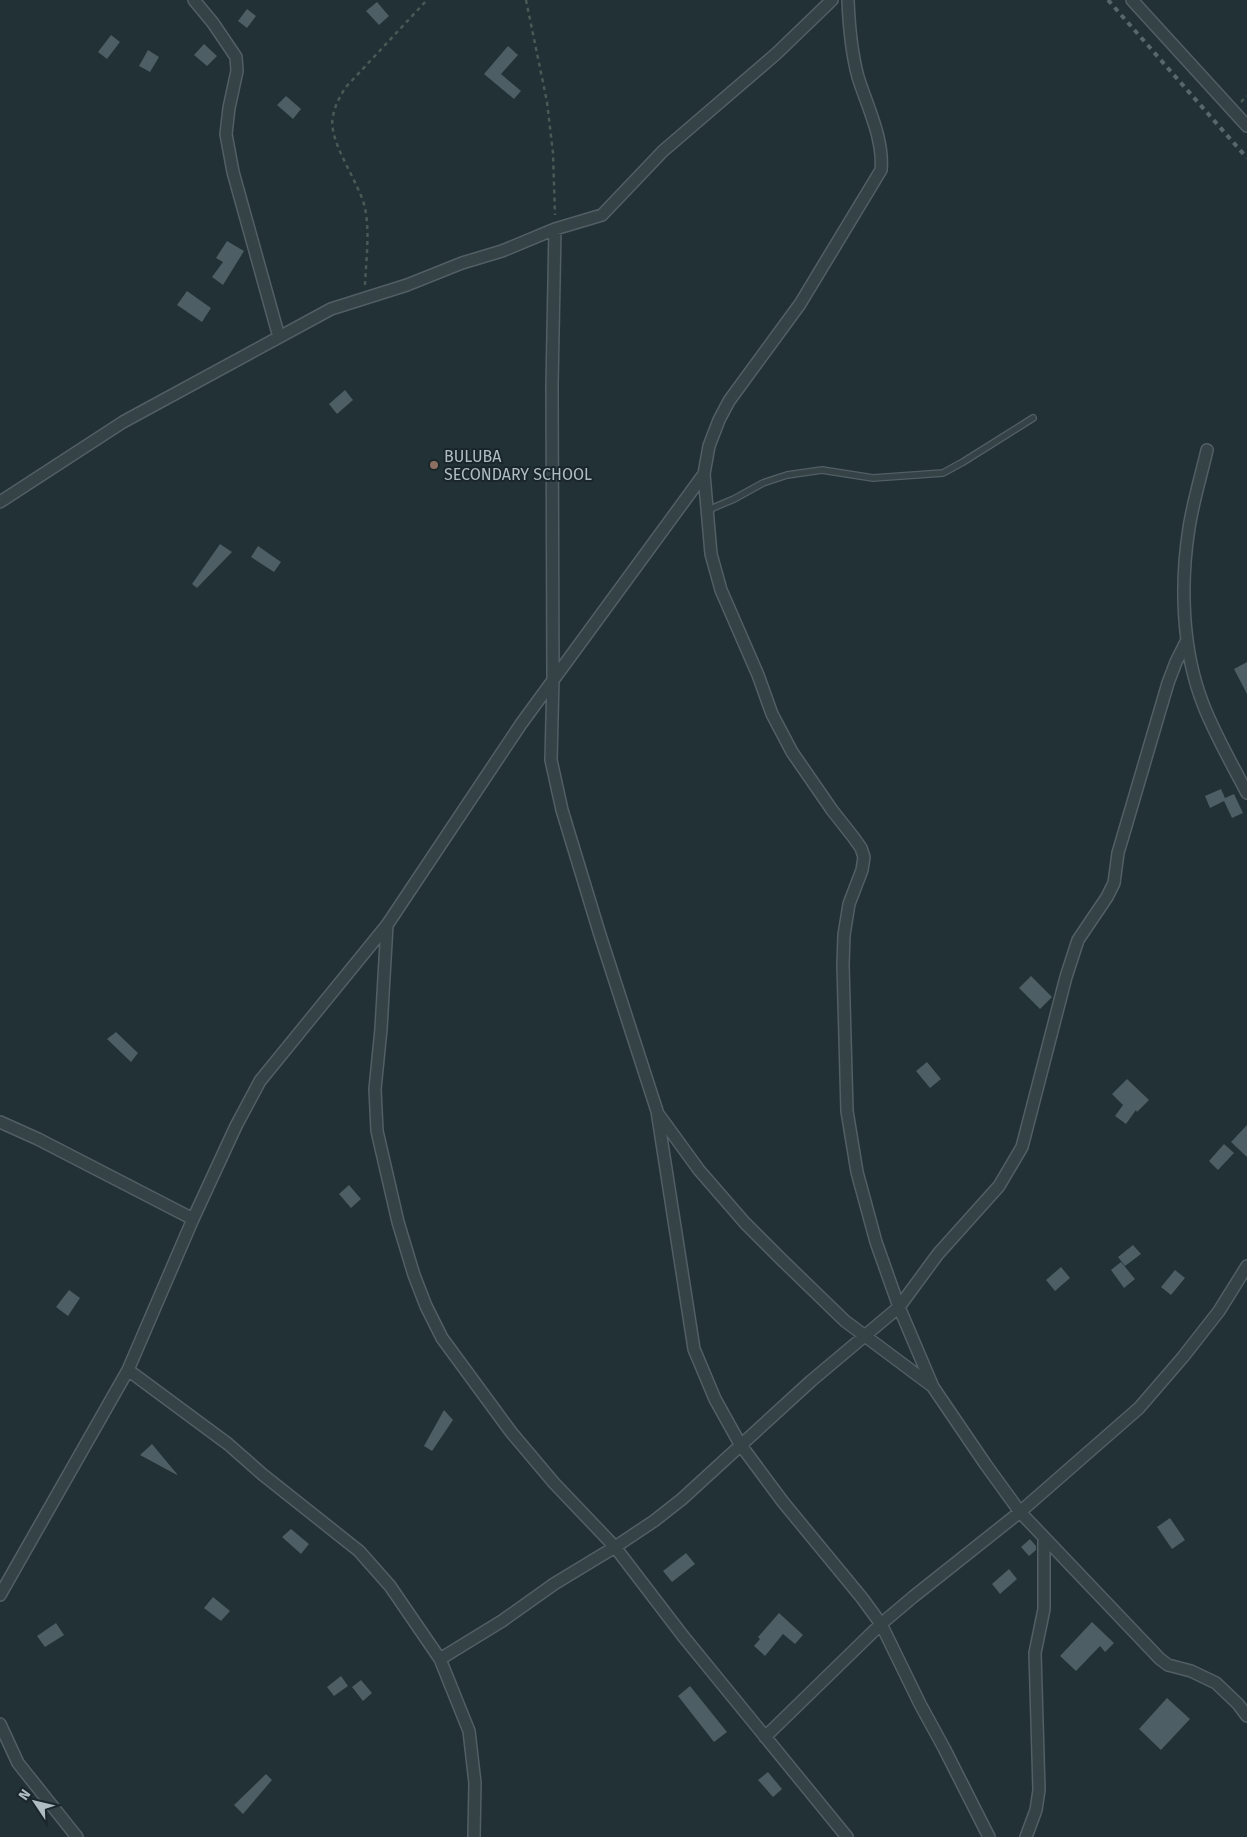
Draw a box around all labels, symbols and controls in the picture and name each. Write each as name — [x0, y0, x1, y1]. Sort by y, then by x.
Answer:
place label: BULUBA SECONDARY SCHOOL — [444, 447, 592, 484]
marker: BULUBA SECONDARY SCHOOL — [428, 459, 440, 471]
north arrow — [10, 1777, 60, 1827]
text: N — [15, 1786, 34, 1804]

